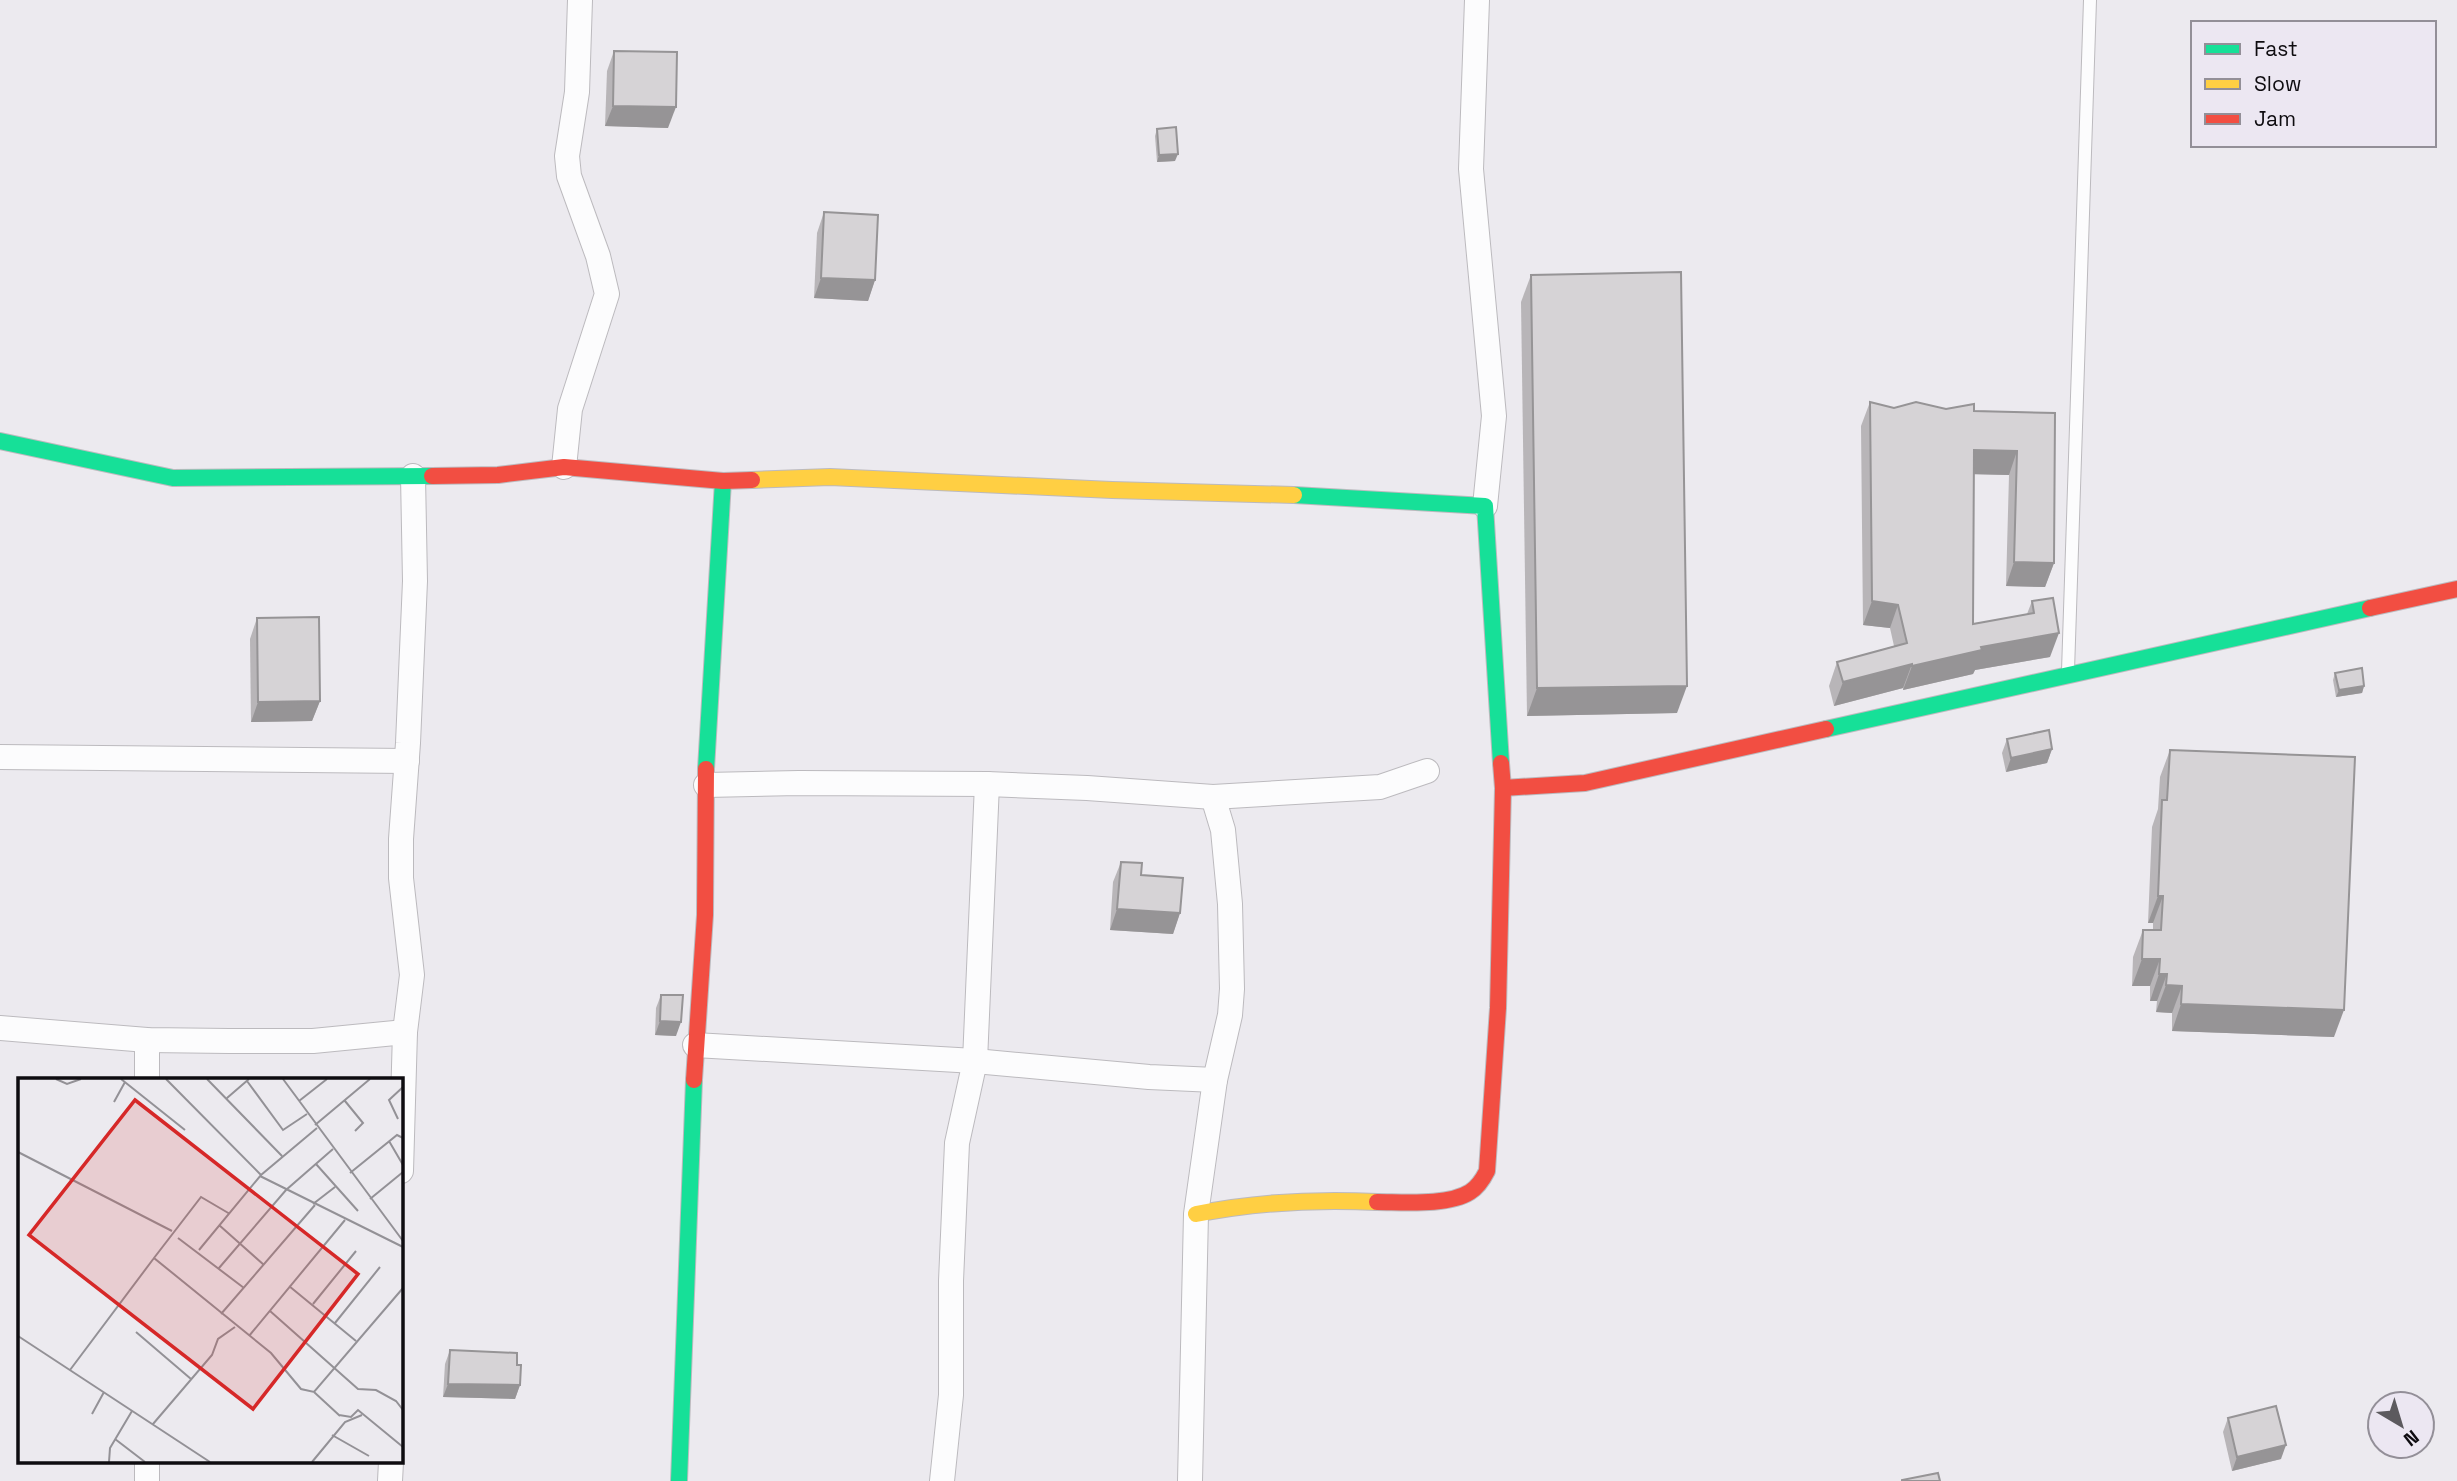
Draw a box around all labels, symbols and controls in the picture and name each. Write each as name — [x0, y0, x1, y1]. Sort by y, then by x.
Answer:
legend — [2191, 21, 2436, 147]
text: Fast — [2254, 35, 2298, 62]
text: Slow — [2254, 70, 2302, 97]
text: Jam — [2254, 105, 2296, 132]
inset map — [18, 1078, 402, 1464]
north arrow — [2366, 1390, 2436, 1460]
text: N — [2398, 1424, 2424, 1452]

